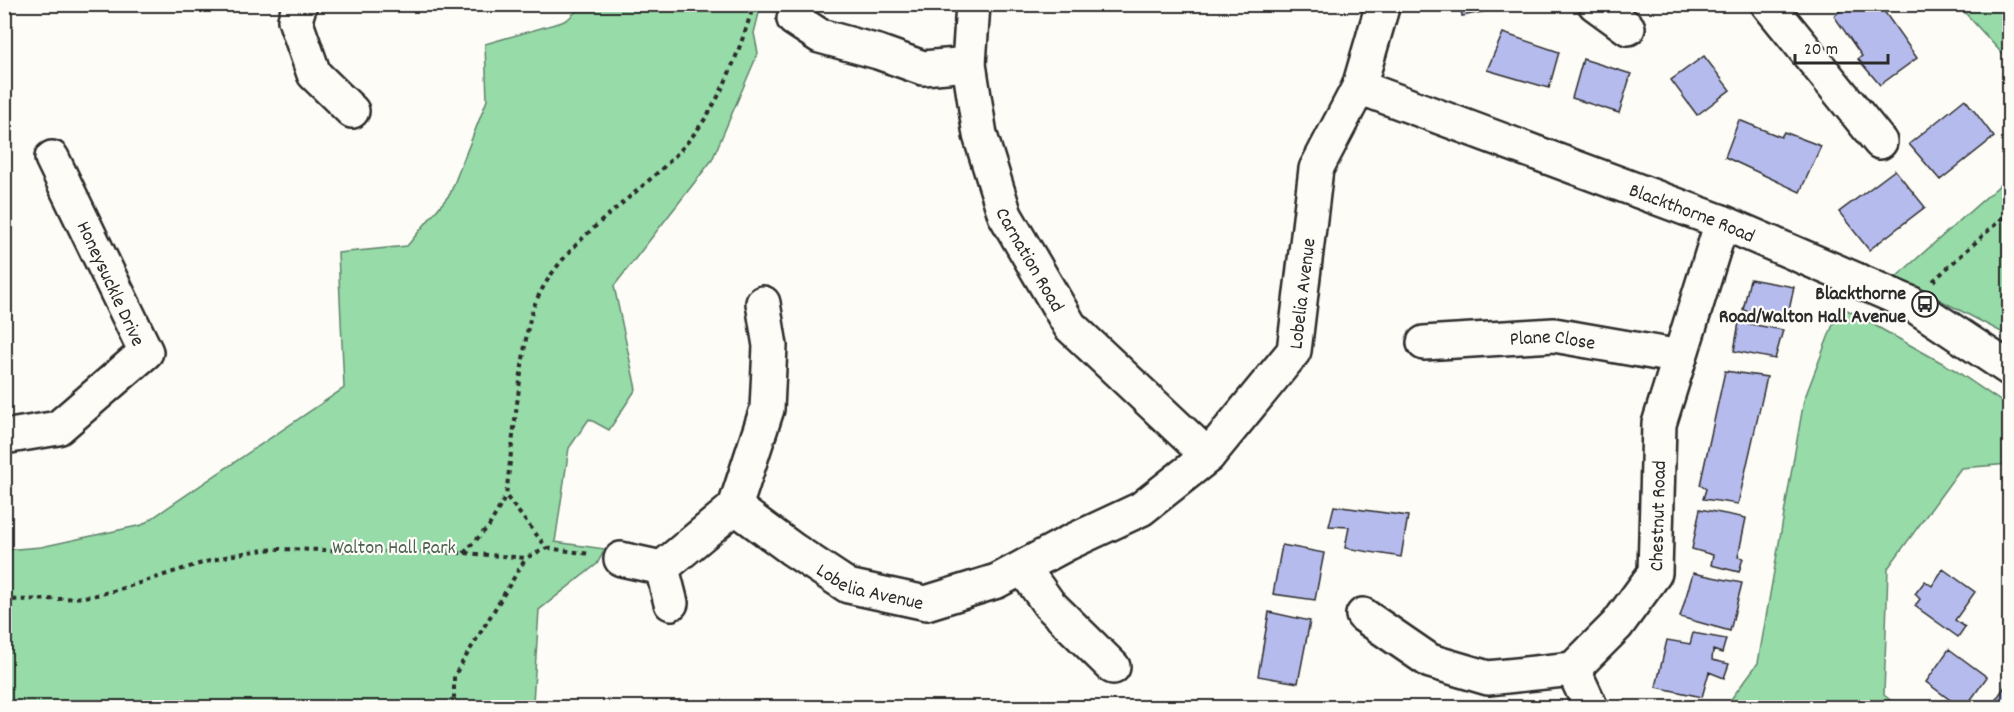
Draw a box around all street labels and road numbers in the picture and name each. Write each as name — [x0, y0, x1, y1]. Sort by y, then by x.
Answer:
street label: Blackthorne Road — [1624, 178, 1759, 252]
street label: Carnation Road — [987, 205, 1070, 318]
street label: Honeysuckle Drive — [68, 217, 151, 352]
street label: Lobelia Avenue — [1283, 236, 1325, 351]
street label: Plane Close — [1509, 324, 1598, 359]
street label: Chestnut Road — [1644, 460, 1675, 572]
street label: Lobelia Avenue — [810, 558, 926, 619]

